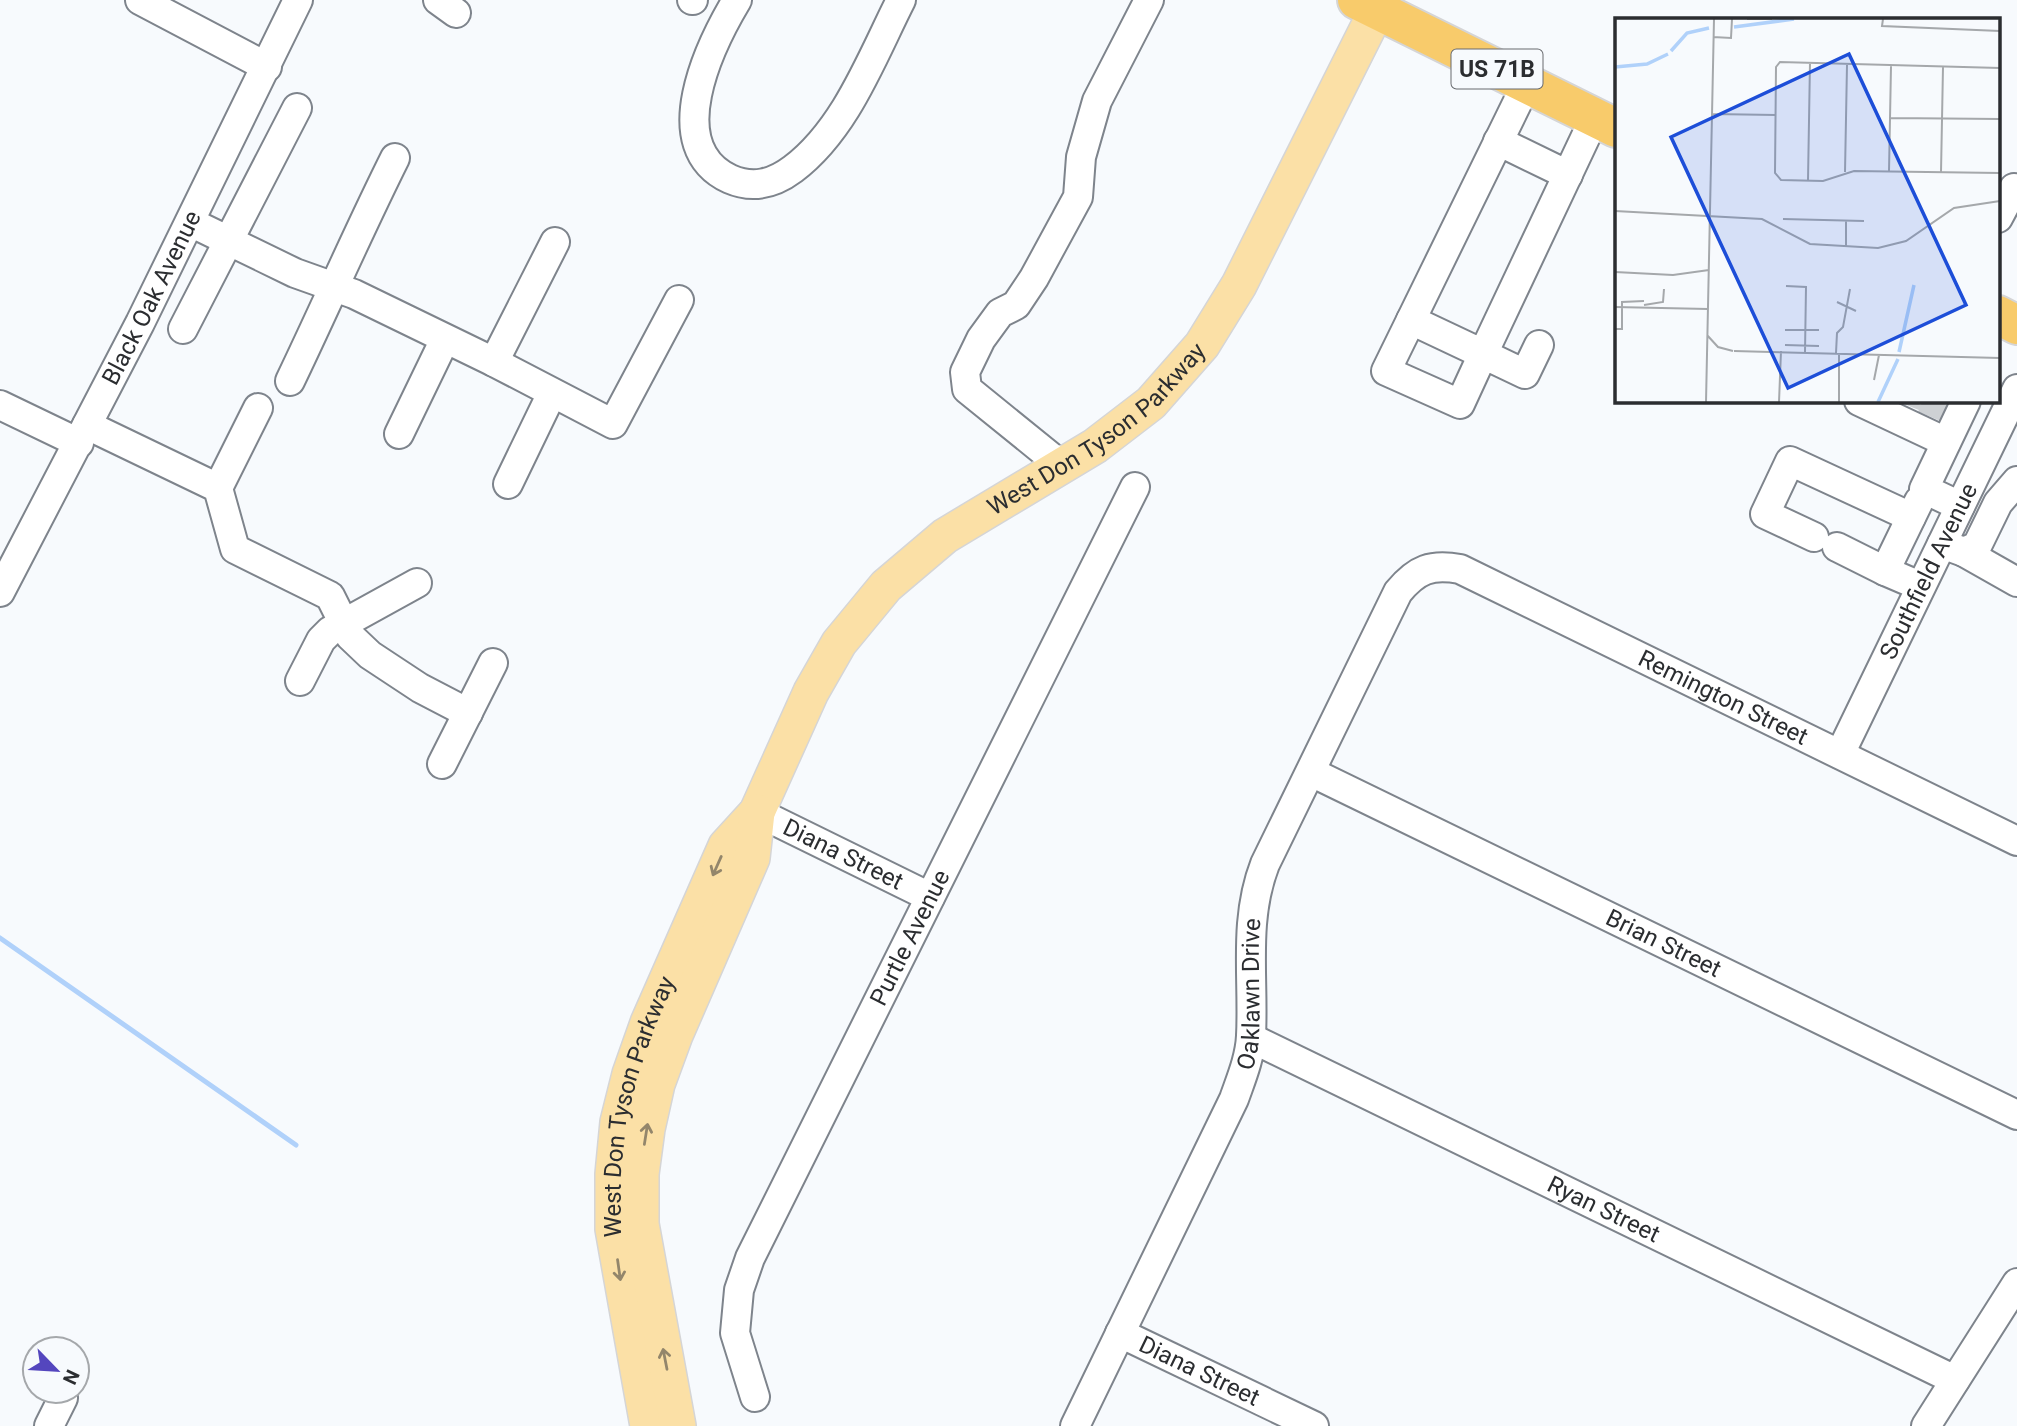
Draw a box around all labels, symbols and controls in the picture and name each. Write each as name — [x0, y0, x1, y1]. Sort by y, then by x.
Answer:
inset map — [1615, 18, 2000, 402]
road number: US 71B — [1452, 50, 1542, 88]
street label: Black Oak Avenue — [96, 206, 207, 389]
street label: West Don Tyson Parkway — [982, 337, 1212, 521]
street label: Southfield Avenue — [1874, 479, 1983, 664]
street label: Remington Street — [1634, 644, 1813, 751]
street label: Diana Street — [779, 813, 908, 896]
one-way arrow — [710, 855, 723, 877]
street label: Purtle Avenue — [864, 865, 955, 1010]
street label: Brian Street — [1601, 903, 1726, 983]
street label: Oaklawn Drive — [1231, 917, 1266, 1073]
street label: West Don Tyson Parkway — [599, 971, 681, 1238]
one-way arrow — [640, 1123, 653, 1146]
street label: Ryan Street — [1543, 1170, 1665, 1249]
one-way arrow — [613, 1258, 626, 1281]
street label: Diana Street — [1135, 1330, 1264, 1412]
north arrow — [21, 1335, 91, 1405]
one-way arrow — [658, 1348, 672, 1371]
text: N — [58, 1366, 84, 1388]

